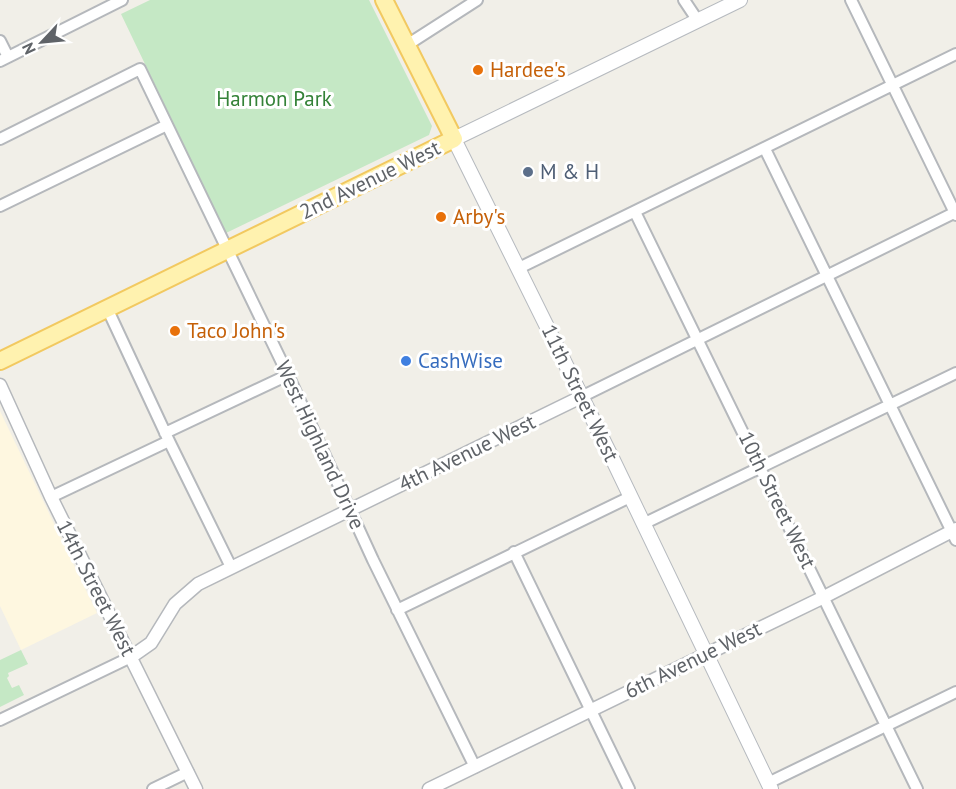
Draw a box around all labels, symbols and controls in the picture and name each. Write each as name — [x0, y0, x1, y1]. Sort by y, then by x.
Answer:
north arrow — [12, 12, 72, 72]
text: N — [17, 39, 40, 58]
place label: Hardee's — [490, 56, 566, 83]
marker: Hardee's — [471, 63, 485, 77]
park label: Harmon Park — [216, 85, 332, 112]
street label: 2nd Avenue West — [295, 134, 444, 225]
place label: M & H — [540, 158, 599, 185]
marker: M & H — [521, 165, 535, 179]
place label: Arby's — [453, 203, 505, 230]
marker: Arby's — [434, 210, 448, 224]
place label: Taco John's — [187, 317, 285, 344]
street label: 11th Street West — [536, 320, 625, 466]
marker: Taco John's — [168, 324, 182, 338]
place label: CashWise — [418, 347, 503, 374]
marker: CashWise — [399, 354, 413, 368]
street label: West Highland Drive — [269, 356, 371, 534]
street label: 4th Avenue West — [394, 408, 540, 497]
street label: 10th Street West — [733, 427, 822, 573]
street label: 14th Street West — [51, 515, 142, 660]
street label: 6th Avenue West — [620, 615, 766, 704]

